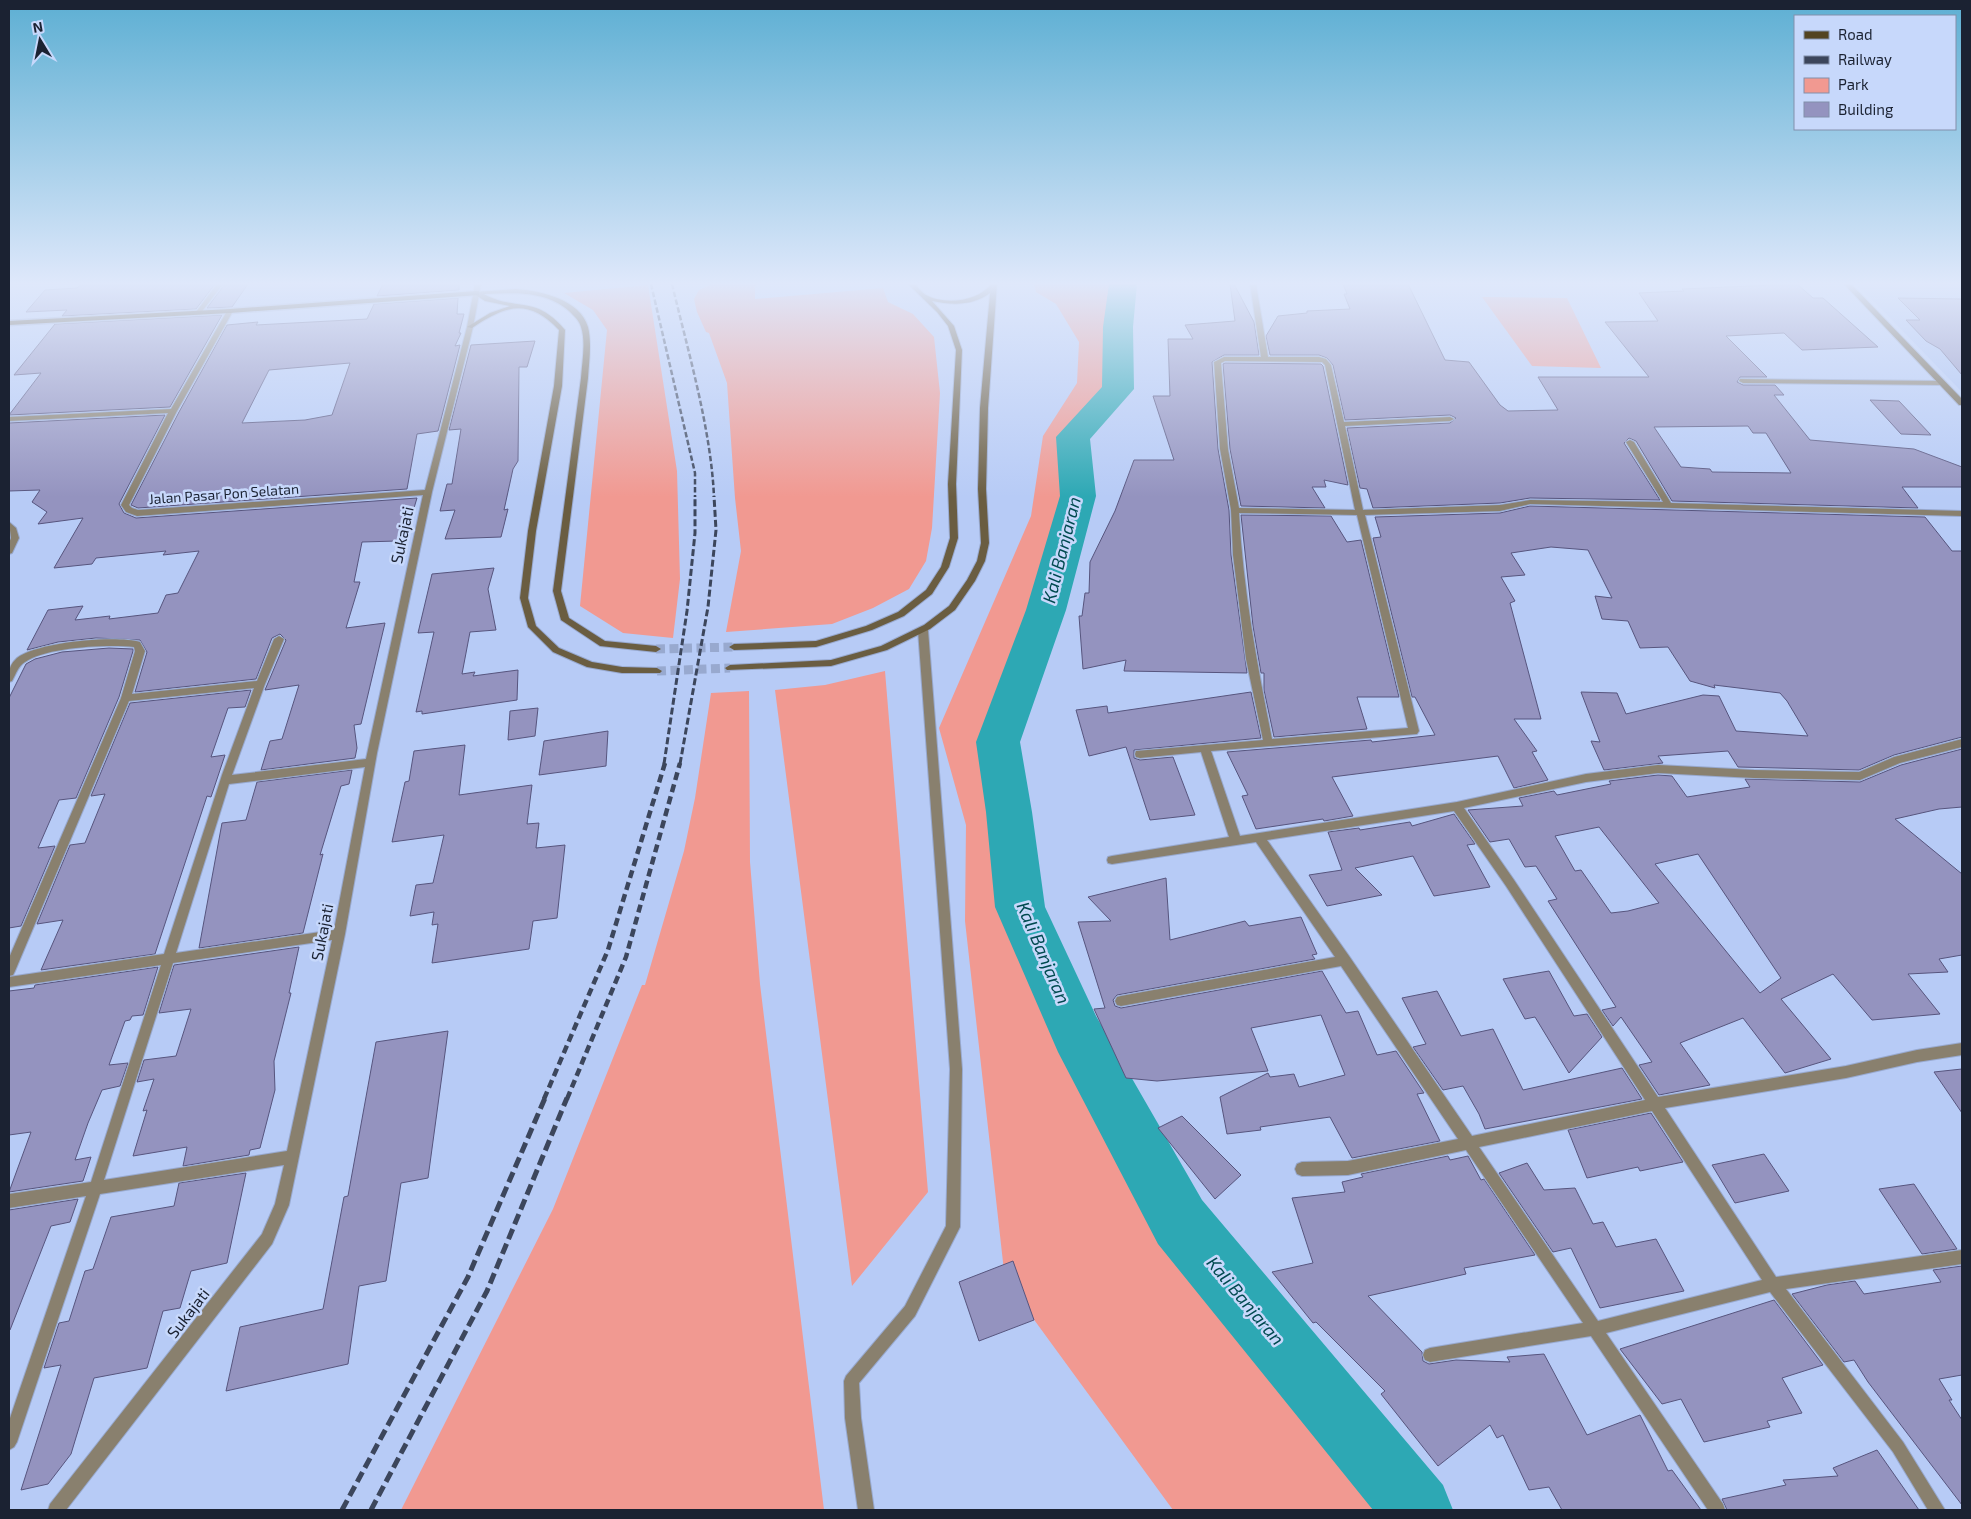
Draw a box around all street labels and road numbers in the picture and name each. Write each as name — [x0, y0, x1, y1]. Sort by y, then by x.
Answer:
street label: Jalan Pasar Pon Selatan — [148, 480, 300, 507]
street label: Sukajati — [386, 505, 418, 565]
street label: Sukajati — [307, 902, 337, 962]
street label: Sukajati — [162, 1284, 214, 1342]

